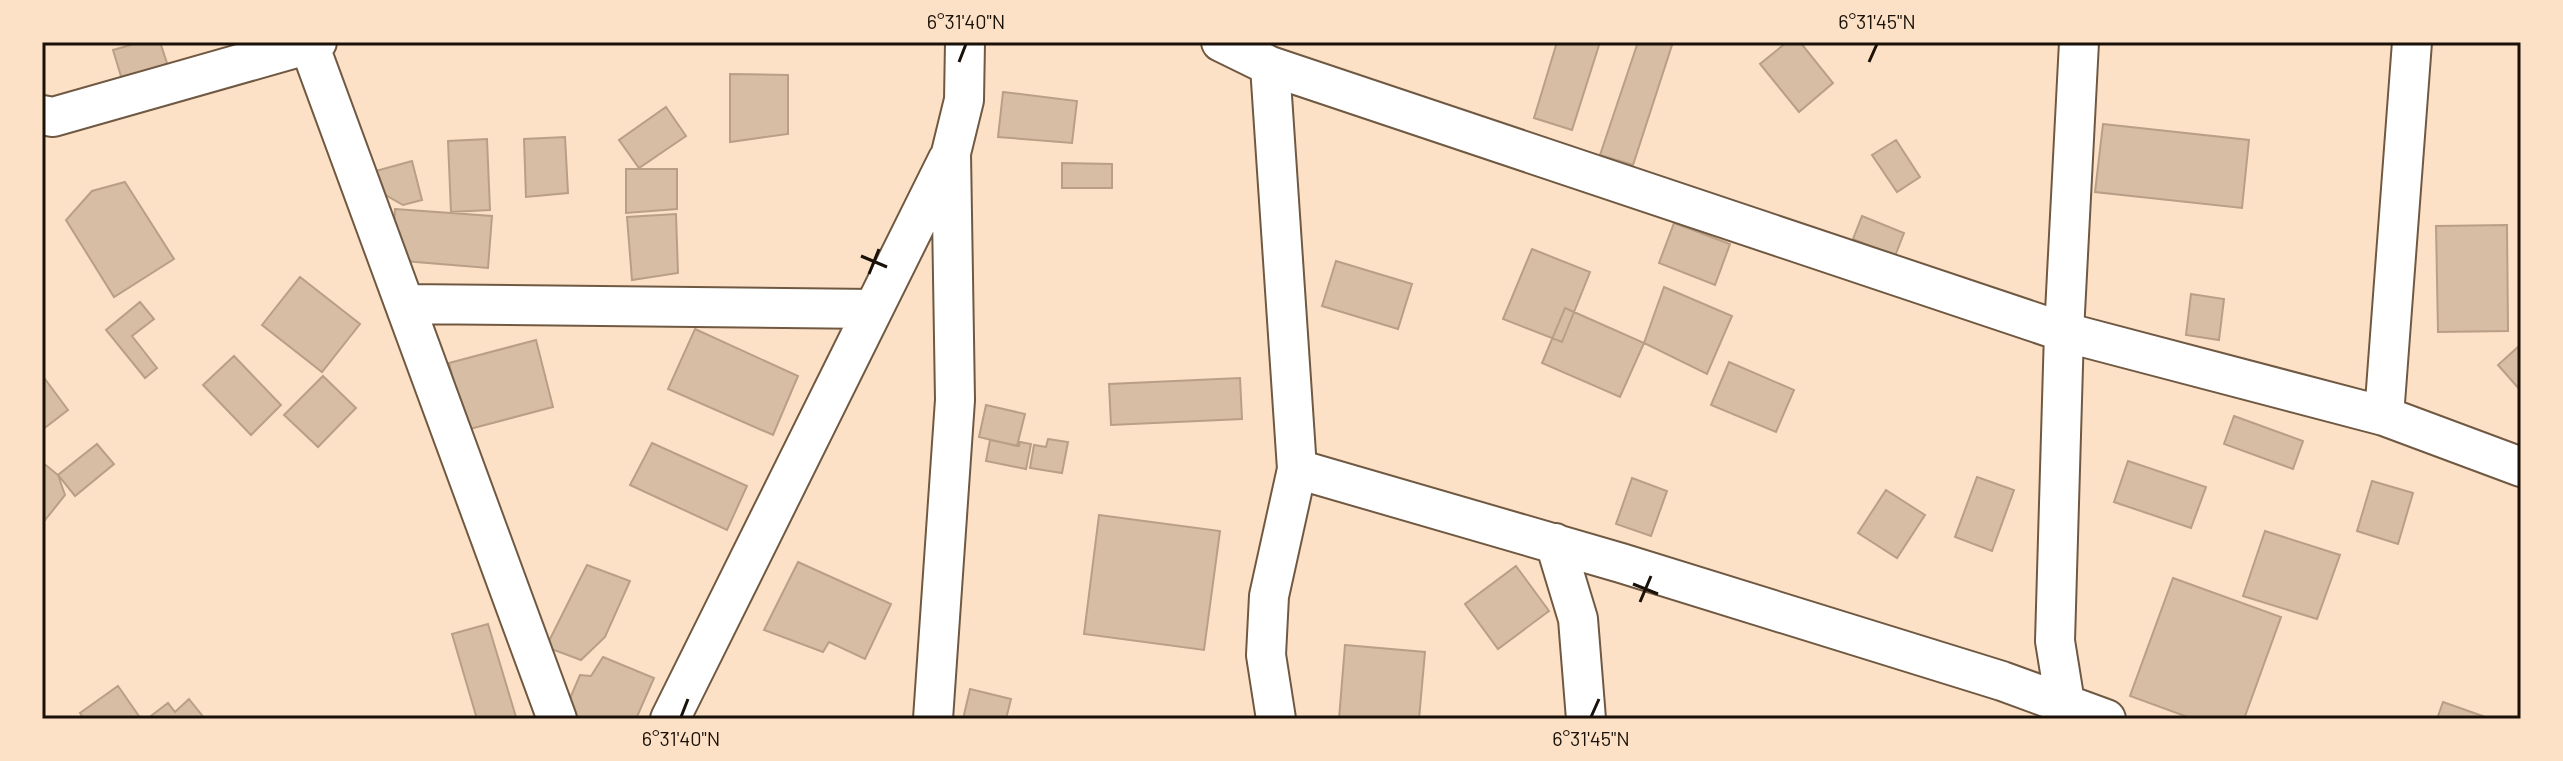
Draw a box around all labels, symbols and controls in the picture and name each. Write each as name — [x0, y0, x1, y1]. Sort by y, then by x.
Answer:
text: 6°31'40"N — [927, 9, 1005, 33]
text: 6°31'45"N — [1838, 9, 1916, 33]
text: 6°31'40"N — [642, 726, 720, 750]
text: 6°31'45"N — [1552, 726, 1630, 750]

